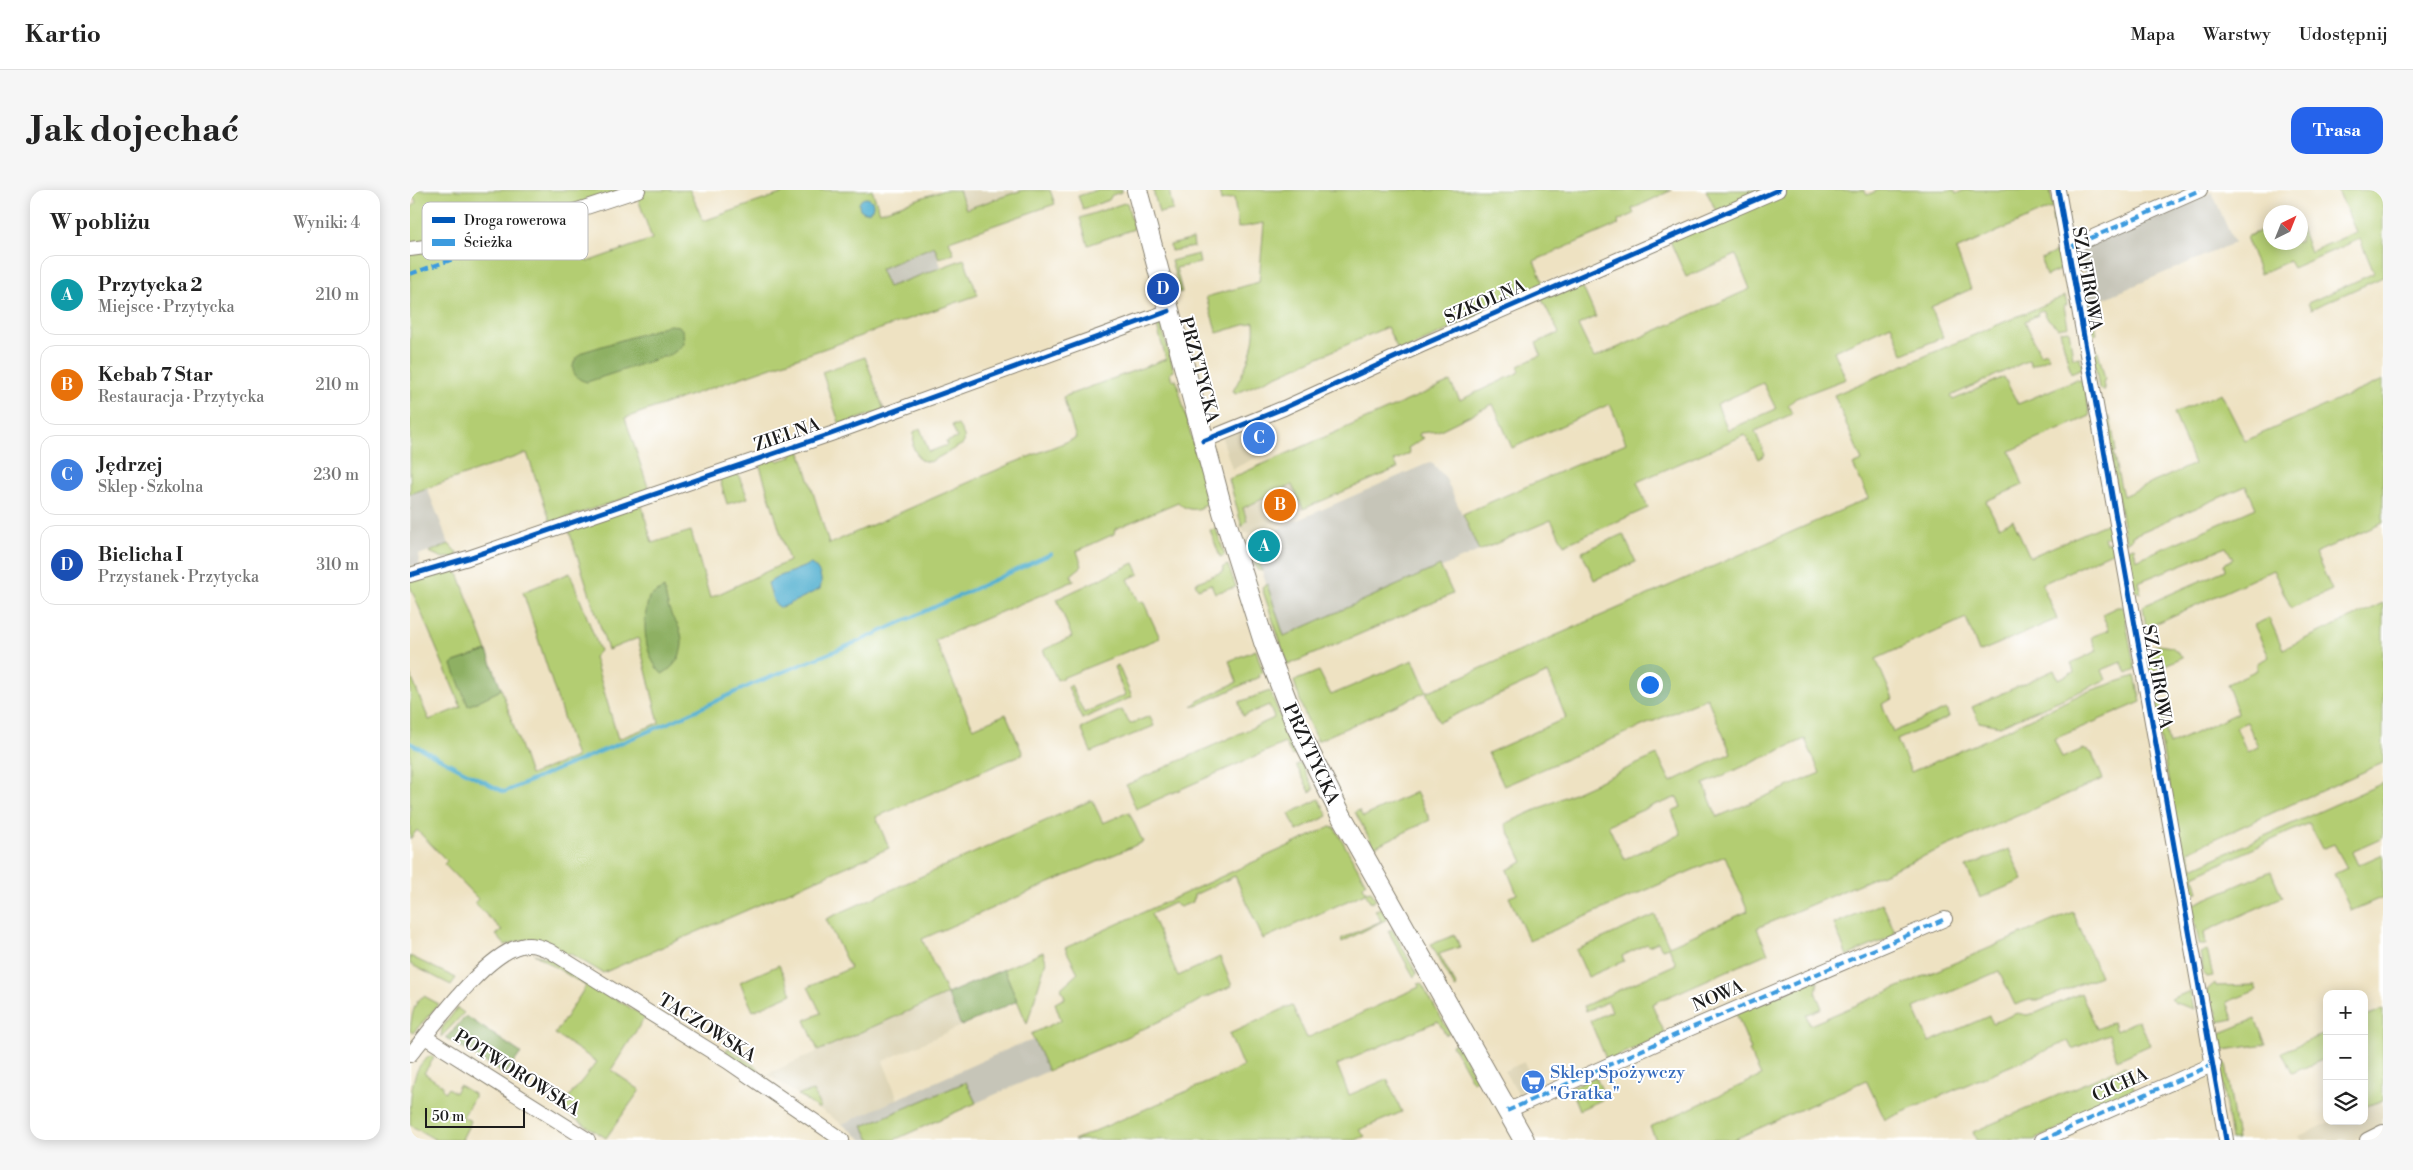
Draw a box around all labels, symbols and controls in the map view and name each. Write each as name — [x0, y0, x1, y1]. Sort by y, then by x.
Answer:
text: Kartio — [25, 20, 101, 50]
text: Mapa — [2131, 23, 2175, 46]
text: Warstwy — [2203, 23, 2271, 46]
text: Udostępnij — [2299, 23, 2388, 46]
button: Trasa — [2291, 107, 2383, 154]
text: Jak dojechać — [30, 109, 239, 152]
legend — [422, 202, 588, 260]
north arrow — [2263, 205, 2308, 250]
text: W pobliżu — [50, 210, 150, 236]
text: Droga rowerowa — [464, 212, 567, 230]
text: Wyniki: 4 — [293, 213, 360, 233]
street label: SZAFIROWA — [2067, 225, 2108, 334]
text: Ścieżka — [464, 232, 513, 252]
pin: D — [1147, 270, 1179, 308]
text: Przytycka 2 — [98, 273, 202, 297]
street label: SZKOLNA — [1441, 274, 1530, 329]
text: A — [61, 285, 73, 305]
text: 210 m — [315, 285, 359, 305]
text: Miejsce · Przytycka — [98, 297, 235, 317]
street label: PRZYTYCKA — [1174, 314, 1224, 426]
text: Kebab 7 Star — [98, 363, 213, 387]
text: B — [61, 375, 73, 395]
text: 210 m — [315, 375, 359, 395]
text: Restauracja · Przytycka — [98, 387, 264, 407]
street label: ZIELNA — [751, 413, 824, 457]
pin: C — [1243, 419, 1275, 457]
text: Jędrzej — [98, 453, 162, 477]
text: C — [61, 465, 73, 485]
text: 230 m — [313, 465, 359, 485]
text: Sklep · Szkolna — [98, 477, 203, 497]
pin: B — [1264, 486, 1296, 524]
pin: A — [1248, 527, 1280, 565]
text: Bielicha I — [98, 543, 183, 567]
text: D — [61, 555, 73, 575]
text: 310 m — [316, 555, 359, 575]
text: Przystanek · Przytycka — [98, 567, 259, 587]
street label: SZAFIROWA — [2137, 623, 2178, 732]
your location — [1637, 672, 1663, 698]
street label: PRZYTYCKA — [1278, 700, 1345, 809]
street label: NOWA — [1689, 975, 1748, 1017]
street label: TACZOWSKA — [653, 989, 761, 1068]
map controls — [2323, 990, 2368, 1125]
button: + — [2323, 990, 2368, 1035]
street label: POTWOROWSKA — [449, 1025, 585, 1122]
button: − — [2323, 1035, 2368, 1080]
place label: Sklep Spożywczy "Gratka" — [1550, 1061, 1685, 1105]
street label: CICHA — [2089, 1062, 2152, 1107]
supermarket icon: Sklep Spożywczy "Gratka" — [1520, 1069, 1546, 1095]
button: layers — [2323, 1080, 2368, 1125]
scale bar — [425, 1105, 525, 1128]
text: 50 m — [432, 1108, 464, 1126]

